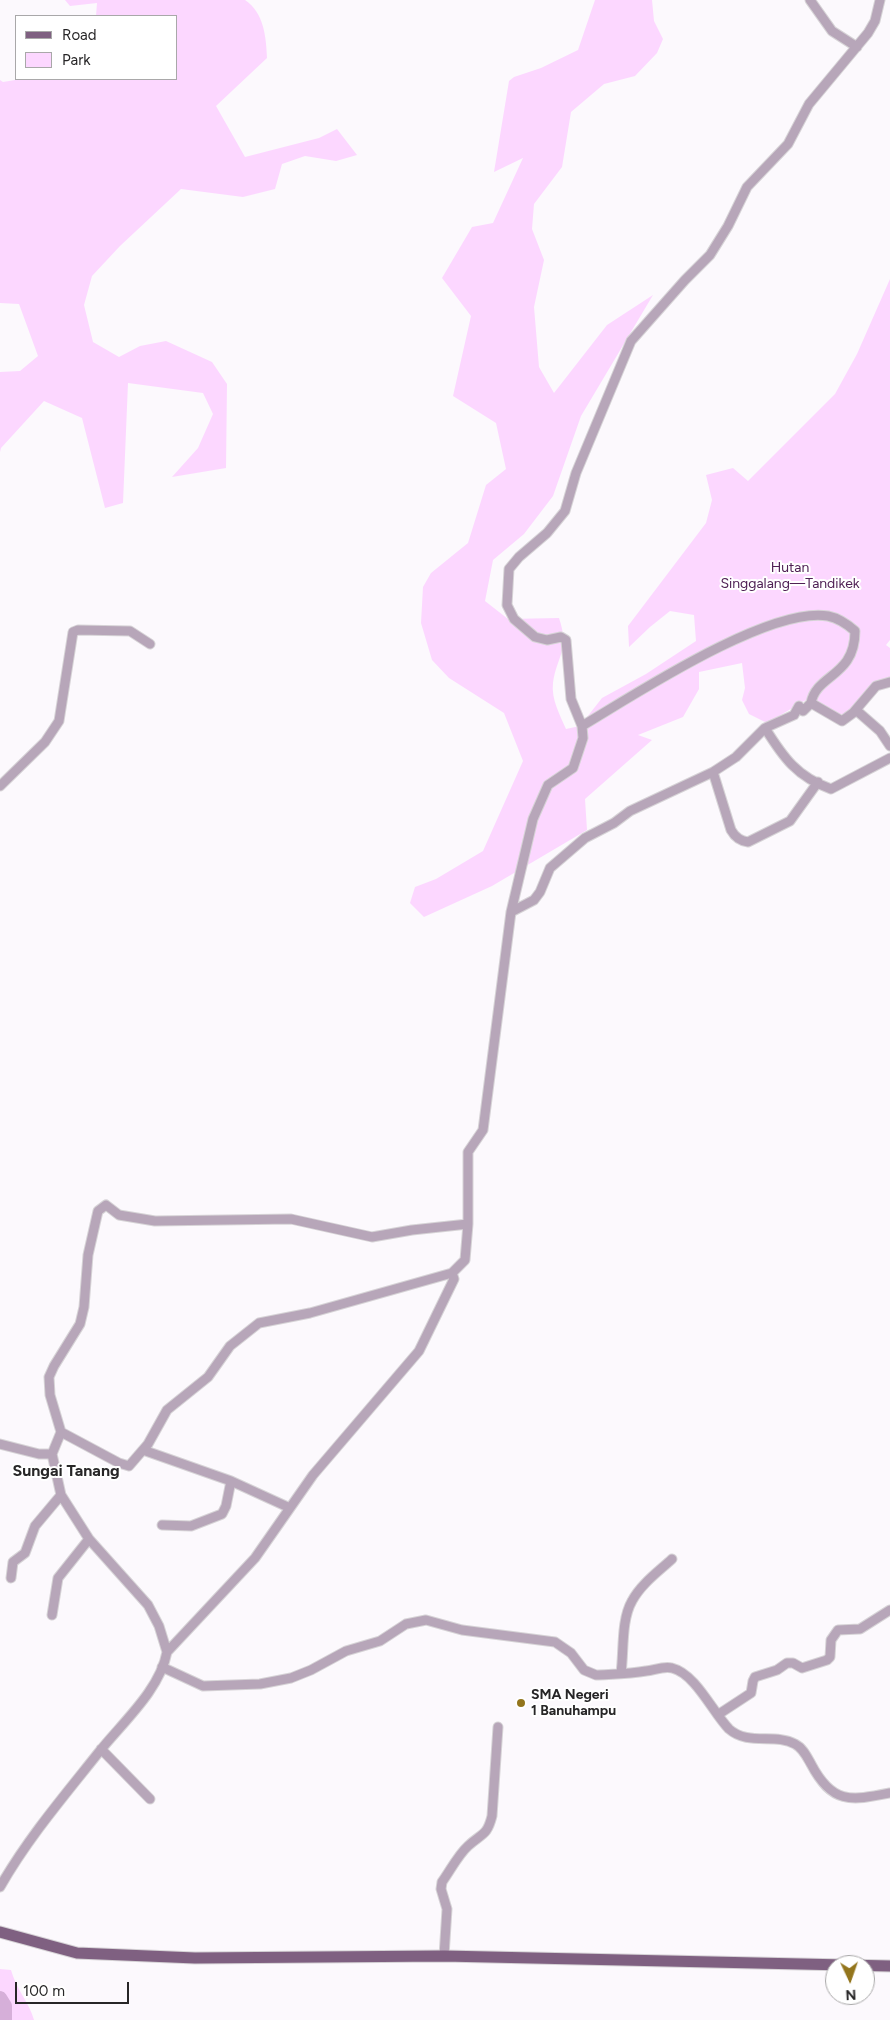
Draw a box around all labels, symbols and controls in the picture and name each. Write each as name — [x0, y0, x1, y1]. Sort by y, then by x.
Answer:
legend — [15, 15, 178, 80]
text: Road — [62, 26, 97, 44]
text: Park — [62, 51, 91, 69]
park label: Hutan Singgalang—Tandikek — [720, 560, 860, 592]
district label: Sungai Tanang — [12, 1461, 120, 1481]
place label: SMA Negeri 1 Banuhampu — [531, 1687, 616, 1720]
marker: SMA Negeri 1 Banuhampu — [515, 1697, 527, 1709]
north arrow — [825, 1955, 875, 2005]
scale bar — [18, 1972, 131, 2004]
text: 100 m — [23, 1982, 65, 2000]
text: N — [845, 1986, 857, 2003]

